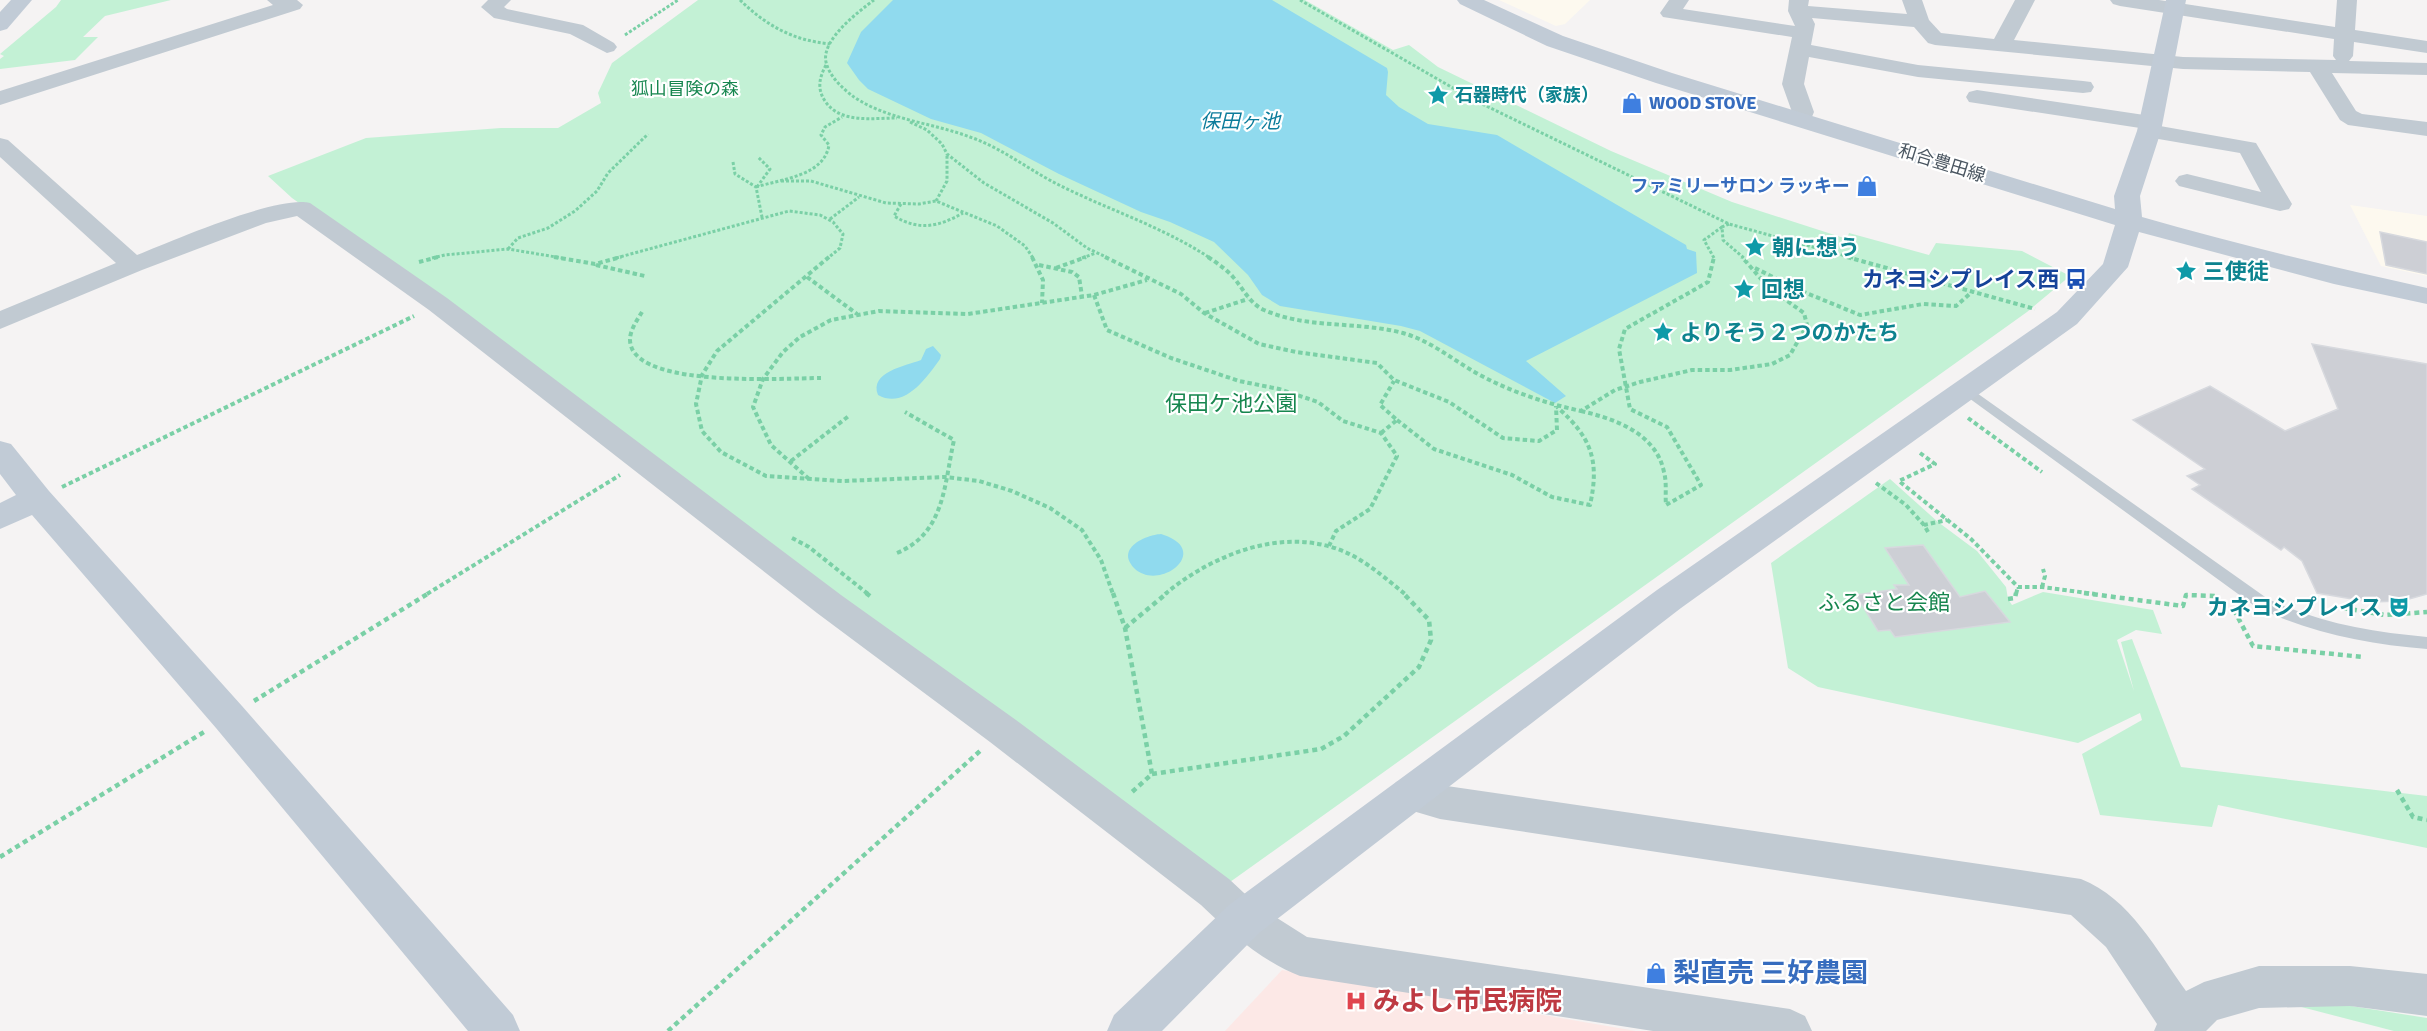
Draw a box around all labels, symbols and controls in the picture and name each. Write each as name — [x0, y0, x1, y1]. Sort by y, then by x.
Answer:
park label: 狐山冒険の森 — [631, 78, 739, 100]
place icon: 石器時代（家族） — [1426, 83, 1450, 107]
place label: 石器時代（家族） — [1455, 84, 1599, 106]
shop icon: WOOD STOVE — [1620, 91, 1644, 115]
place label: WOOD STOVE — [1649, 92, 1757, 114]
water label: 保田ヶ池 — [1200, 109, 1282, 134]
street label: 和合豊田線 — [1896, 139, 1988, 187]
shop icon: ファミリーサロン ラッキー — [1855, 174, 1879, 198]
place label: ファミリーサロン ラッキー — [1630, 175, 1850, 197]
place label: 朝に想う — [1772, 234, 1860, 261]
place icon: 朝に想う — [1743, 235, 1767, 259]
place label: 三使徒 — [2203, 258, 2269, 285]
place icon: 三使徒 — [2174, 259, 2198, 283]
place label: カネヨシプレイス西 — [1862, 266, 2059, 293]
bus stop icon: カネヨシプレイス西 — [2064, 267, 2088, 291]
place label: 回想 — [1761, 276, 1805, 303]
place icon: 回想 — [1732, 277, 1756, 301]
place label: よりそう２つのかたち — [1680, 319, 1900, 346]
place icon: よりそう２つのかたち — [1651, 320, 1675, 344]
park label: 保田ケ池公園 — [1165, 390, 1297, 417]
park label: ふるさと会館 — [1818, 589, 1950, 616]
place label: カネヨシプレイス — [2207, 594, 2382, 621]
theatre icon: カネヨシプレイス — [2387, 595, 2411, 619]
place label: 梨直売 三好農園 — [1673, 957, 1868, 990]
shop icon: 梨直売 三好農園 — [1644, 961, 1668, 985]
place label: みよし市民病院 — [1373, 985, 1562, 1018]
hospital icon: みよし市民病院 — [1344, 989, 1368, 1013]

